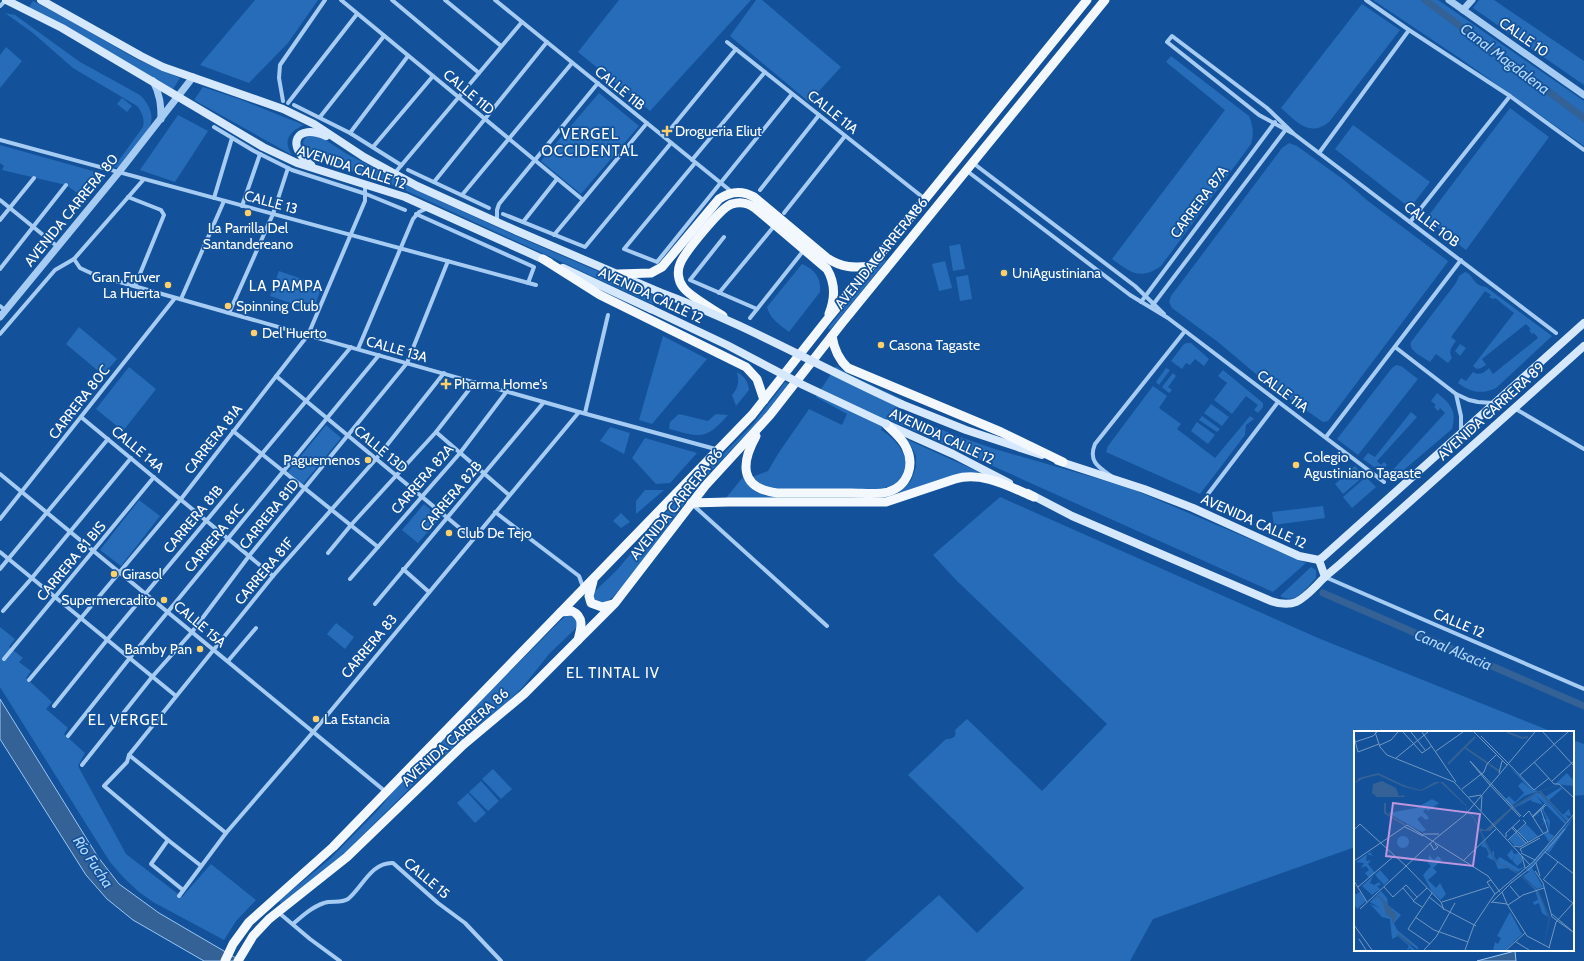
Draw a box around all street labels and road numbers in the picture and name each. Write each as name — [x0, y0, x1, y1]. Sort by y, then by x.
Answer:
street label: CALLE 10 — [1496, 13, 1552, 61]
street label: CALLE 11B — [591, 62, 649, 114]
street label: CALLE 11D — [440, 65, 498, 119]
street label: CALLE 11A — [804, 86, 862, 138]
street label: AVENIDA CALLE 12 — [295, 141, 409, 193]
street label: AVENIDA CARRERA 80 — [20, 150, 122, 270]
street label: CARRERA 87A — [1166, 162, 1232, 242]
street label: CALLE 13 — [242, 186, 300, 218]
street label: AVENIDA CARRERA 86 — [831, 194, 931, 312]
street label: CALLE 10B — [1401, 197, 1463, 251]
street label: AVENIDA CALLE 12 — [596, 263, 706, 327]
street label: CALLE 13A — [364, 332, 430, 366]
street label: AVENIDA CARRERA 89 — [1434, 358, 1548, 464]
street label: CARRERA 80C — [45, 361, 114, 443]
street label: CALLE 11A — [1254, 366, 1313, 416]
street label: CARRERA 81A — [180, 400, 246, 478]
street label: AVENIDA CALLE 12 — [887, 404, 997, 468]
street label: CALLE 13D — [351, 421, 411, 477]
street label: CALLE 14A — [108, 422, 168, 477]
street label: CARRERA 82A — [387, 440, 457, 518]
street label: AVENIDA CARRERA 86 — [626, 445, 726, 563]
street label: CARRERA 82B — [416, 457, 486, 535]
street label: CARRERA 81D — [235, 475, 303, 553]
street label: CARRERA 81B — [159, 481, 227, 557]
street label: AVENIDA CALLE 12 — [1198, 490, 1310, 552]
street label: CARRERA 81C — [180, 500, 248, 576]
street label: CARRERA 81 BIS — [32, 518, 110, 604]
street label: CARRERA 81F — [231, 533, 298, 608]
street label: CALLE 15A — [170, 597, 230, 651]
street label: CALLE 12 — [1431, 604, 1487, 642]
street label: CARRERA 83 — [337, 610, 401, 682]
street label: AVENIDA CARRERA 86 — [398, 684, 512, 790]
street label: CALLE 15 — [400, 854, 454, 902]

